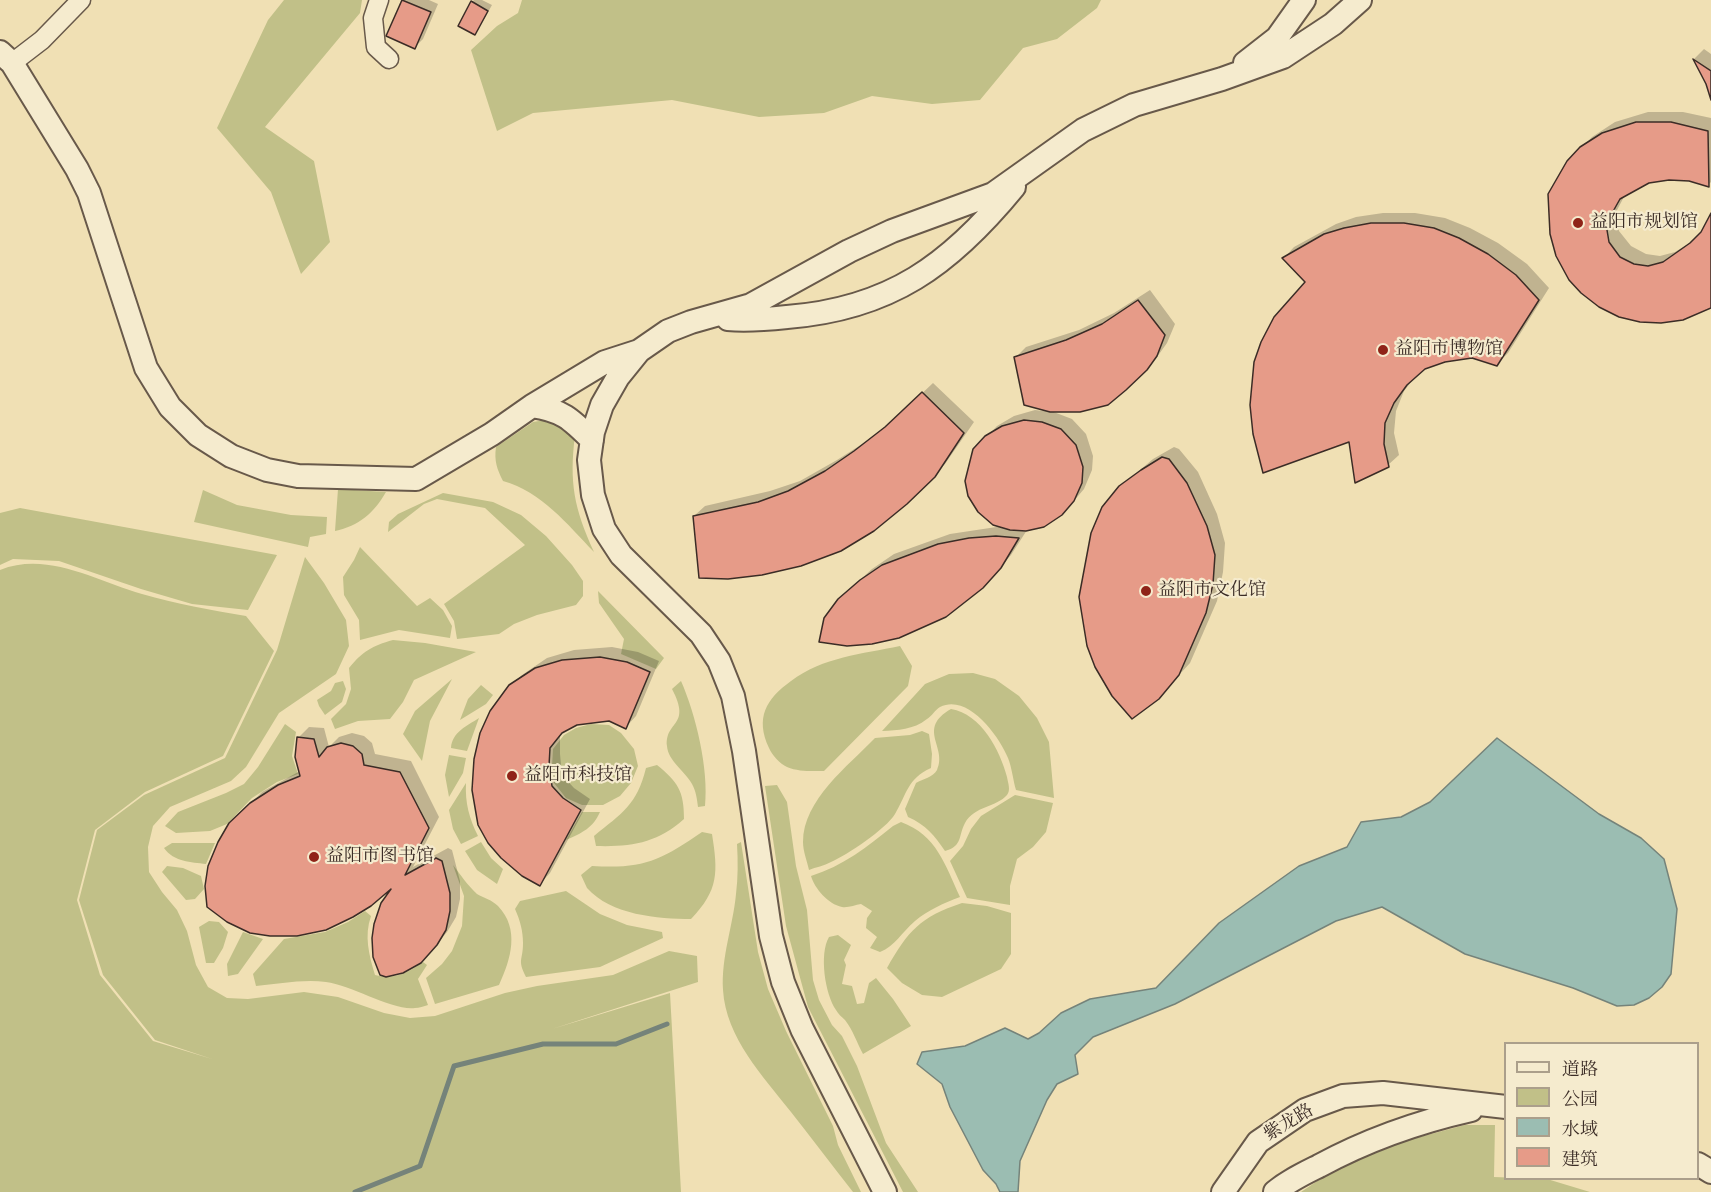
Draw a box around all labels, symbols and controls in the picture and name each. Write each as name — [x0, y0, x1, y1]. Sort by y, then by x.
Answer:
place label: 益阳市规划馆 — [1590, 212, 1698, 234]
marker: 益阳市规划馆 — [1571, 216, 1585, 230]
place label: 益阳市博物馆 — [1395, 339, 1503, 361]
marker: 益阳市博物馆 — [1376, 343, 1390, 357]
place label: 益阳市文化馆 — [1158, 580, 1266, 602]
marker: 益阳市文化馆 — [1139, 584, 1153, 598]
place label: 益阳市科技馆 — [524, 765, 632, 787]
marker: 益阳市科技馆 — [505, 769, 519, 783]
place label: 益阳市图书馆 — [326, 846, 434, 868]
marker: 益阳市图书馆 — [307, 850, 321, 864]
legend — [1504, 1042, 1699, 1180]
text: 道路 — [1562, 1058, 1598, 1080]
text: 公园 — [1562, 1088, 1598, 1110]
street label: 紫龙路 — [1260, 1100, 1318, 1146]
text: 水域 — [1562, 1118, 1598, 1140]
text: 建筑 — [1562, 1148, 1598, 1170]

